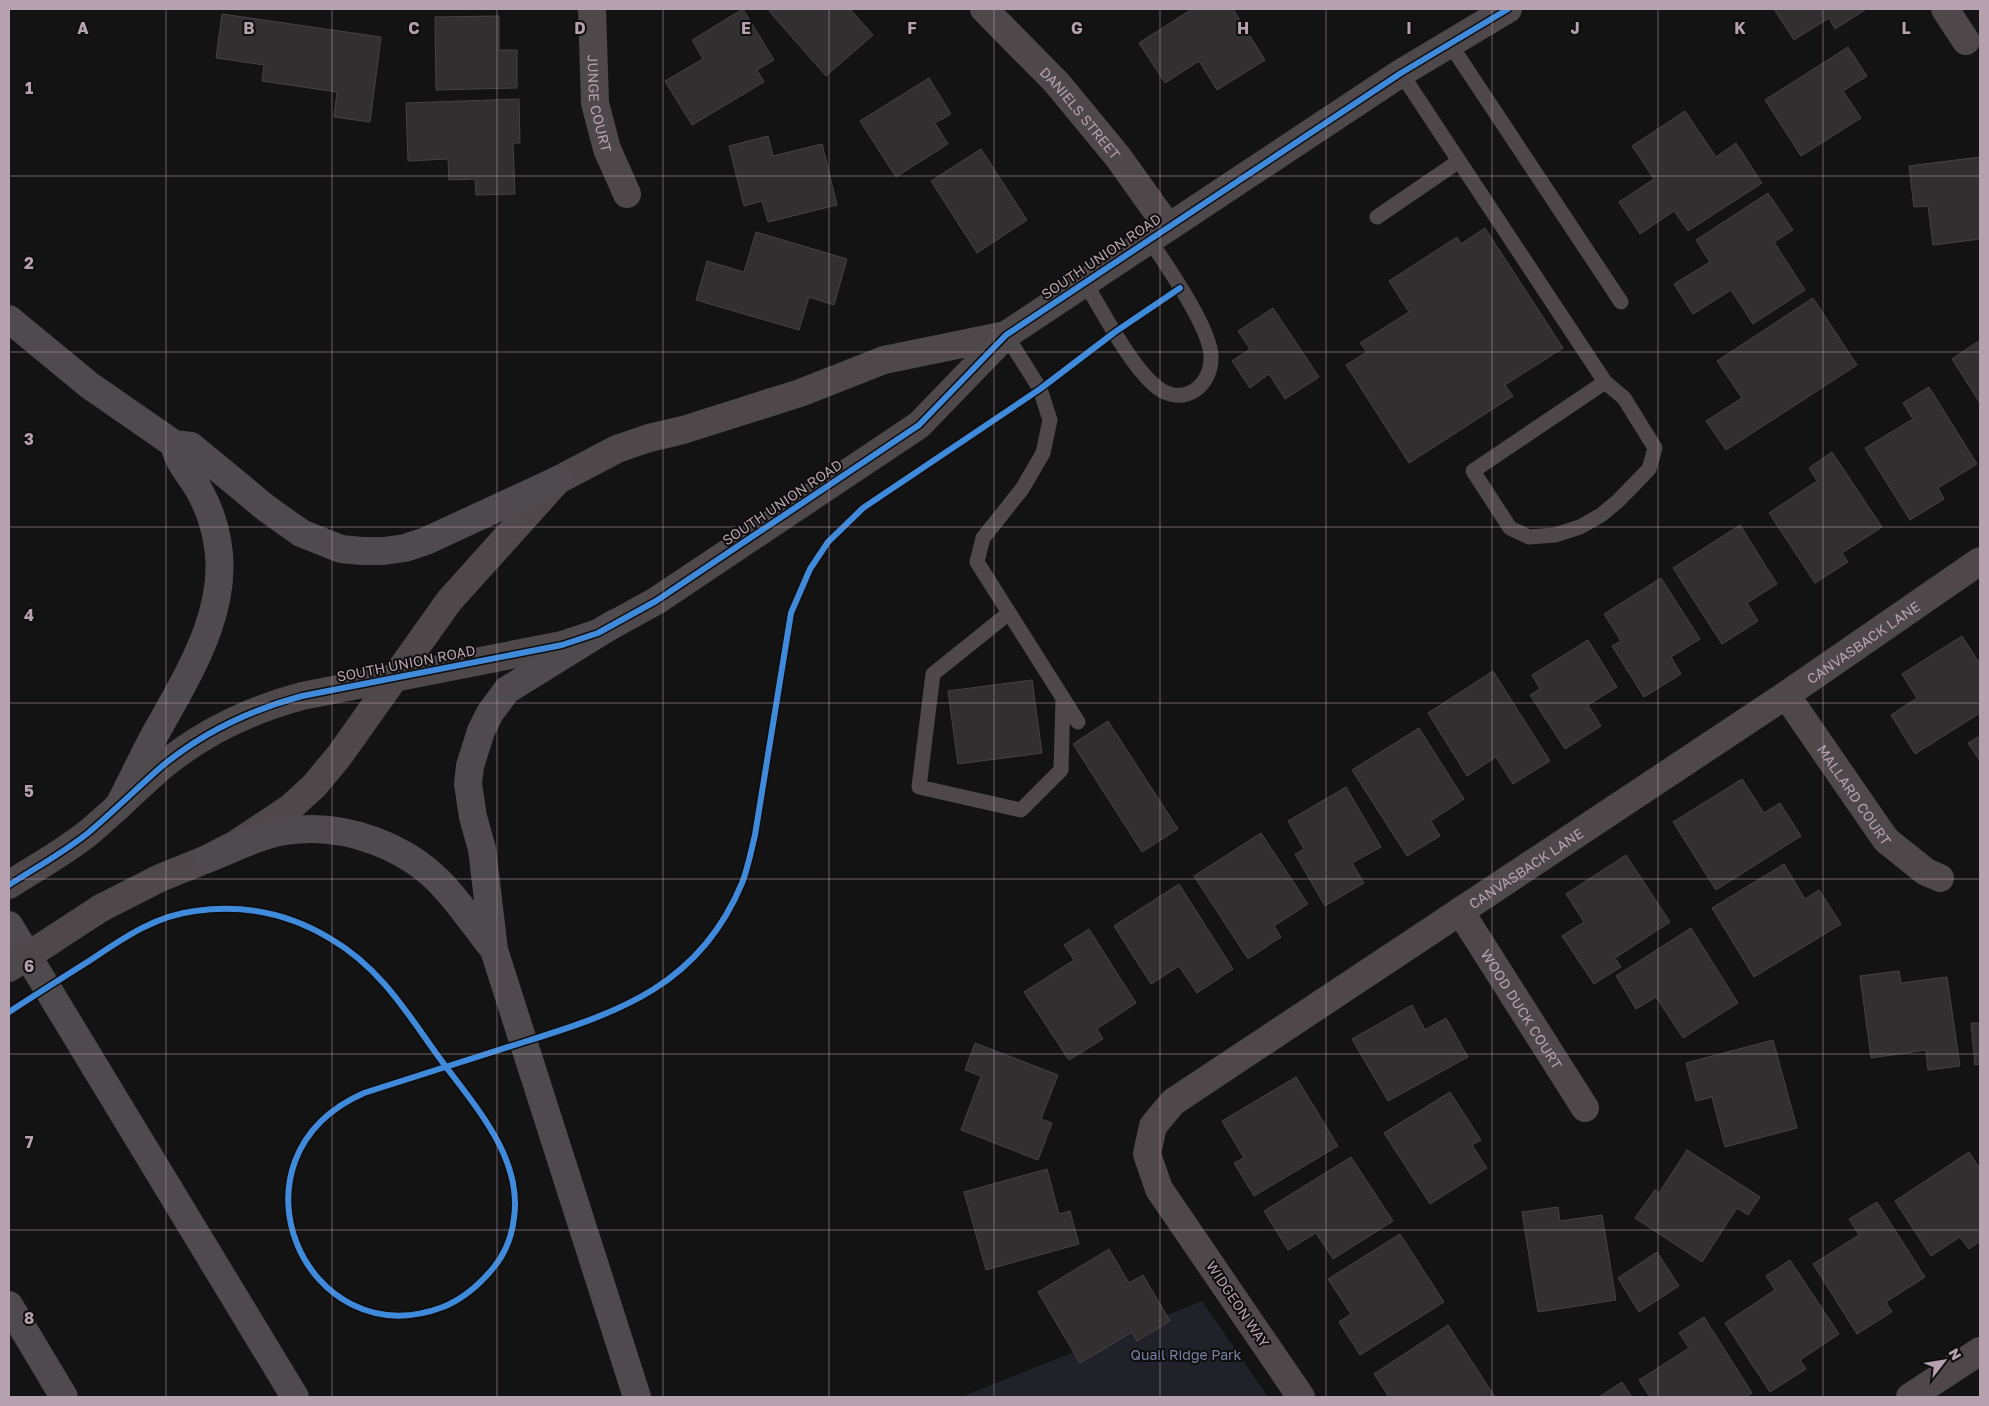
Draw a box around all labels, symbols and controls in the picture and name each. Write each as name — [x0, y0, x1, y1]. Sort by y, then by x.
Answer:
text: A — [77, 18, 89, 38]
text: B — [243, 18, 255, 38]
text: C — [408, 18, 420, 38]
text: D — [574, 18, 586, 38]
text: E — [741, 18, 751, 38]
text: F — [907, 18, 917, 38]
text: G — [1071, 18, 1083, 38]
text: H — [1237, 18, 1249, 38]
text: I — [1406, 18, 1412, 38]
text: J — [1570, 18, 1580, 38]
text: K — [1734, 18, 1746, 38]
text: L — [1901, 18, 1911, 38]
street label: JUNGE COURT — [585, 54, 616, 154]
street label: DANIELS STREET — [1037, 63, 1125, 163]
text: 1 — [25, 78, 33, 98]
street label: SOUTH UNION ROAD — [1038, 210, 1164, 302]
text: 2 — [24, 253, 34, 273]
text: 3 — [24, 429, 34, 449]
street label: SOUTH UNION ROAD — [719, 456, 845, 548]
street label: CANVASBACK LANE — [1803, 597, 1923, 687]
text: 4 — [24, 605, 34, 625]
street label: SOUTH UNION ROAD — [335, 641, 477, 685]
street label: MALLARD COURT — [1814, 741, 1895, 848]
text: 5 — [24, 781, 34, 801]
street label: CANVASBACK LANE — [1465, 824, 1586, 912]
street label: WOOD DUCK COURT — [1478, 946, 1567, 1072]
text: 6 — [24, 956, 34, 976]
text: 7 — [25, 1132, 34, 1152]
street label: WIDGEON WAY — [1203, 1258, 1273, 1350]
text: 8 — [24, 1308, 34, 1328]
north arrow — [1919, 1336, 1969, 1386]
text: N — [1946, 1345, 1966, 1363]
park label: Quail Ridge Park — [1131, 1346, 1242, 1363]

